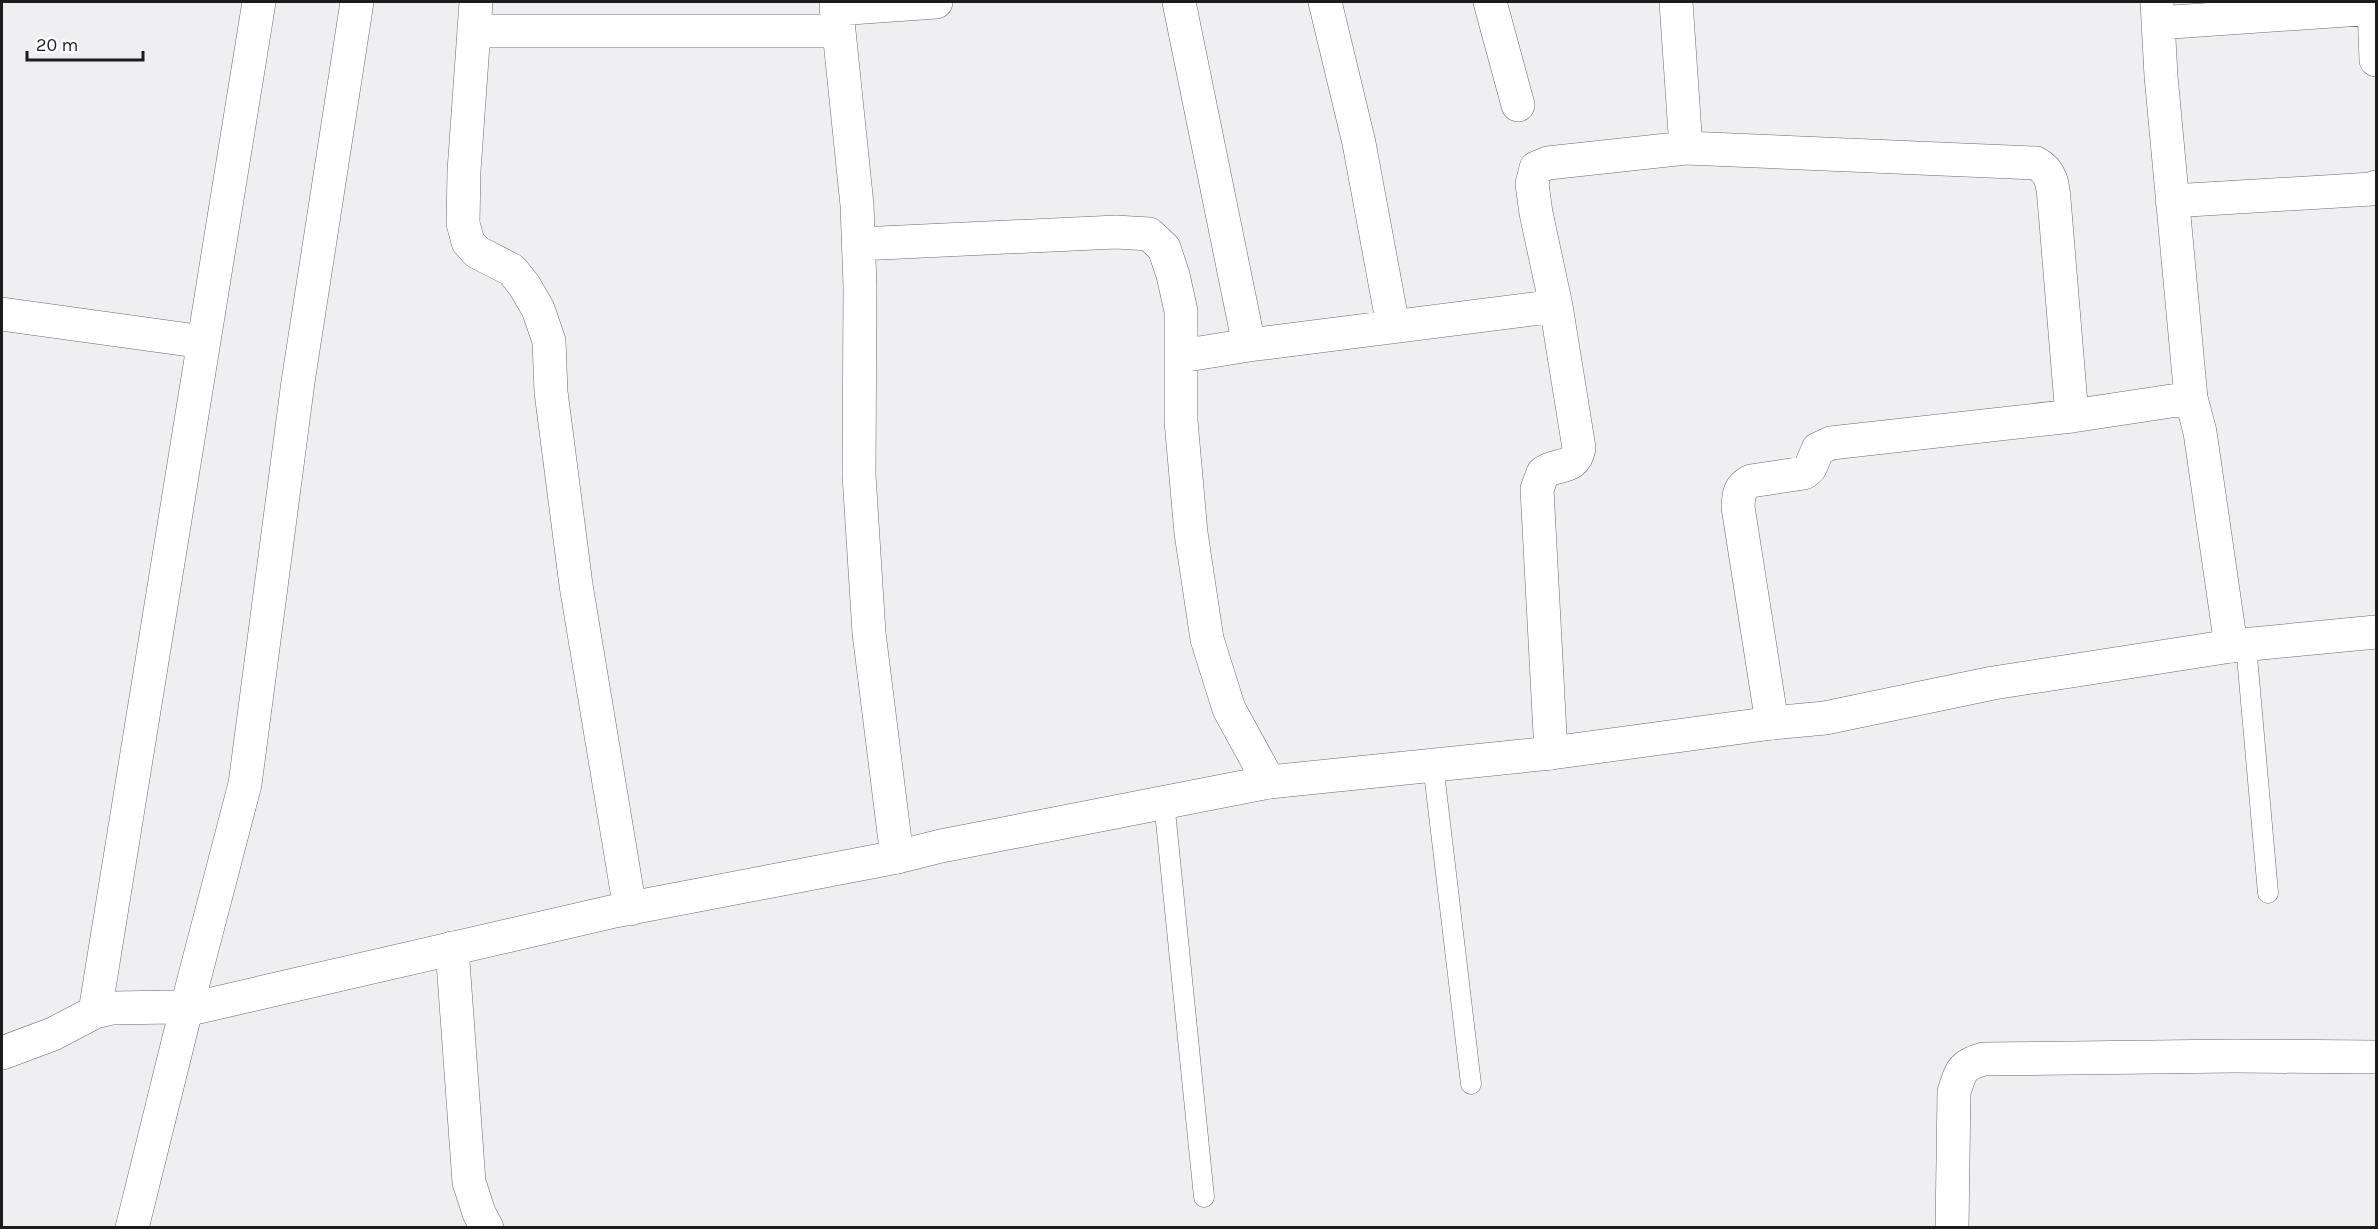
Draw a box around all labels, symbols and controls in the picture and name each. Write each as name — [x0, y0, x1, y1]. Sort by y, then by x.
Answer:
scale bar — [27, 24, 142, 62]
text: 20 m — [36, 34, 78, 56]

